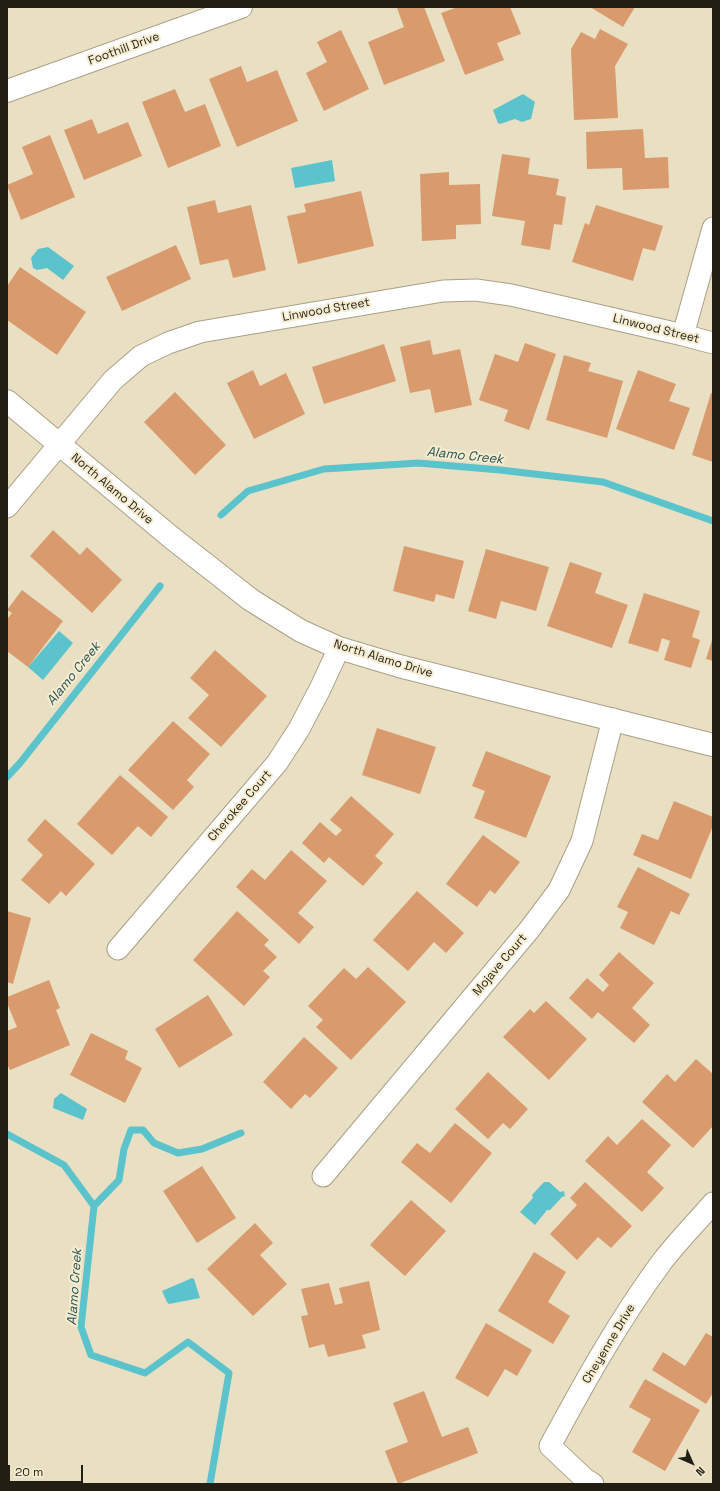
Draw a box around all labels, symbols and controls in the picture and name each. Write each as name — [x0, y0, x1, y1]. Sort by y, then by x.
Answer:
street label: Foothill Drive — [87, 29, 161, 69]
street label: Linwood Street — [281, 295, 371, 325]
street label: Linwood Street — [611, 311, 701, 347]
water label: Alamo Creek — [426, 444, 504, 468]
street label: North Alamo Drive — [68, 450, 156, 528]
street label: North Alamo Drive — [332, 637, 434, 681]
water label: Alamo Creek — [44, 639, 104, 709]
street label: Cherokee Court — [205, 767, 275, 845]
street label: Mojave Court — [470, 931, 530, 999]
water label: Alamo Creek — [65, 1248, 85, 1326]
street label: Cheyenne Drive — [580, 1302, 638, 1386]
north arrow — [672, 1443, 712, 1483]
scale bar — [10, 1457, 85, 1483]
text: 20 m — [15, 1464, 43, 1480]
text: N — [693, 1464, 708, 1479]

